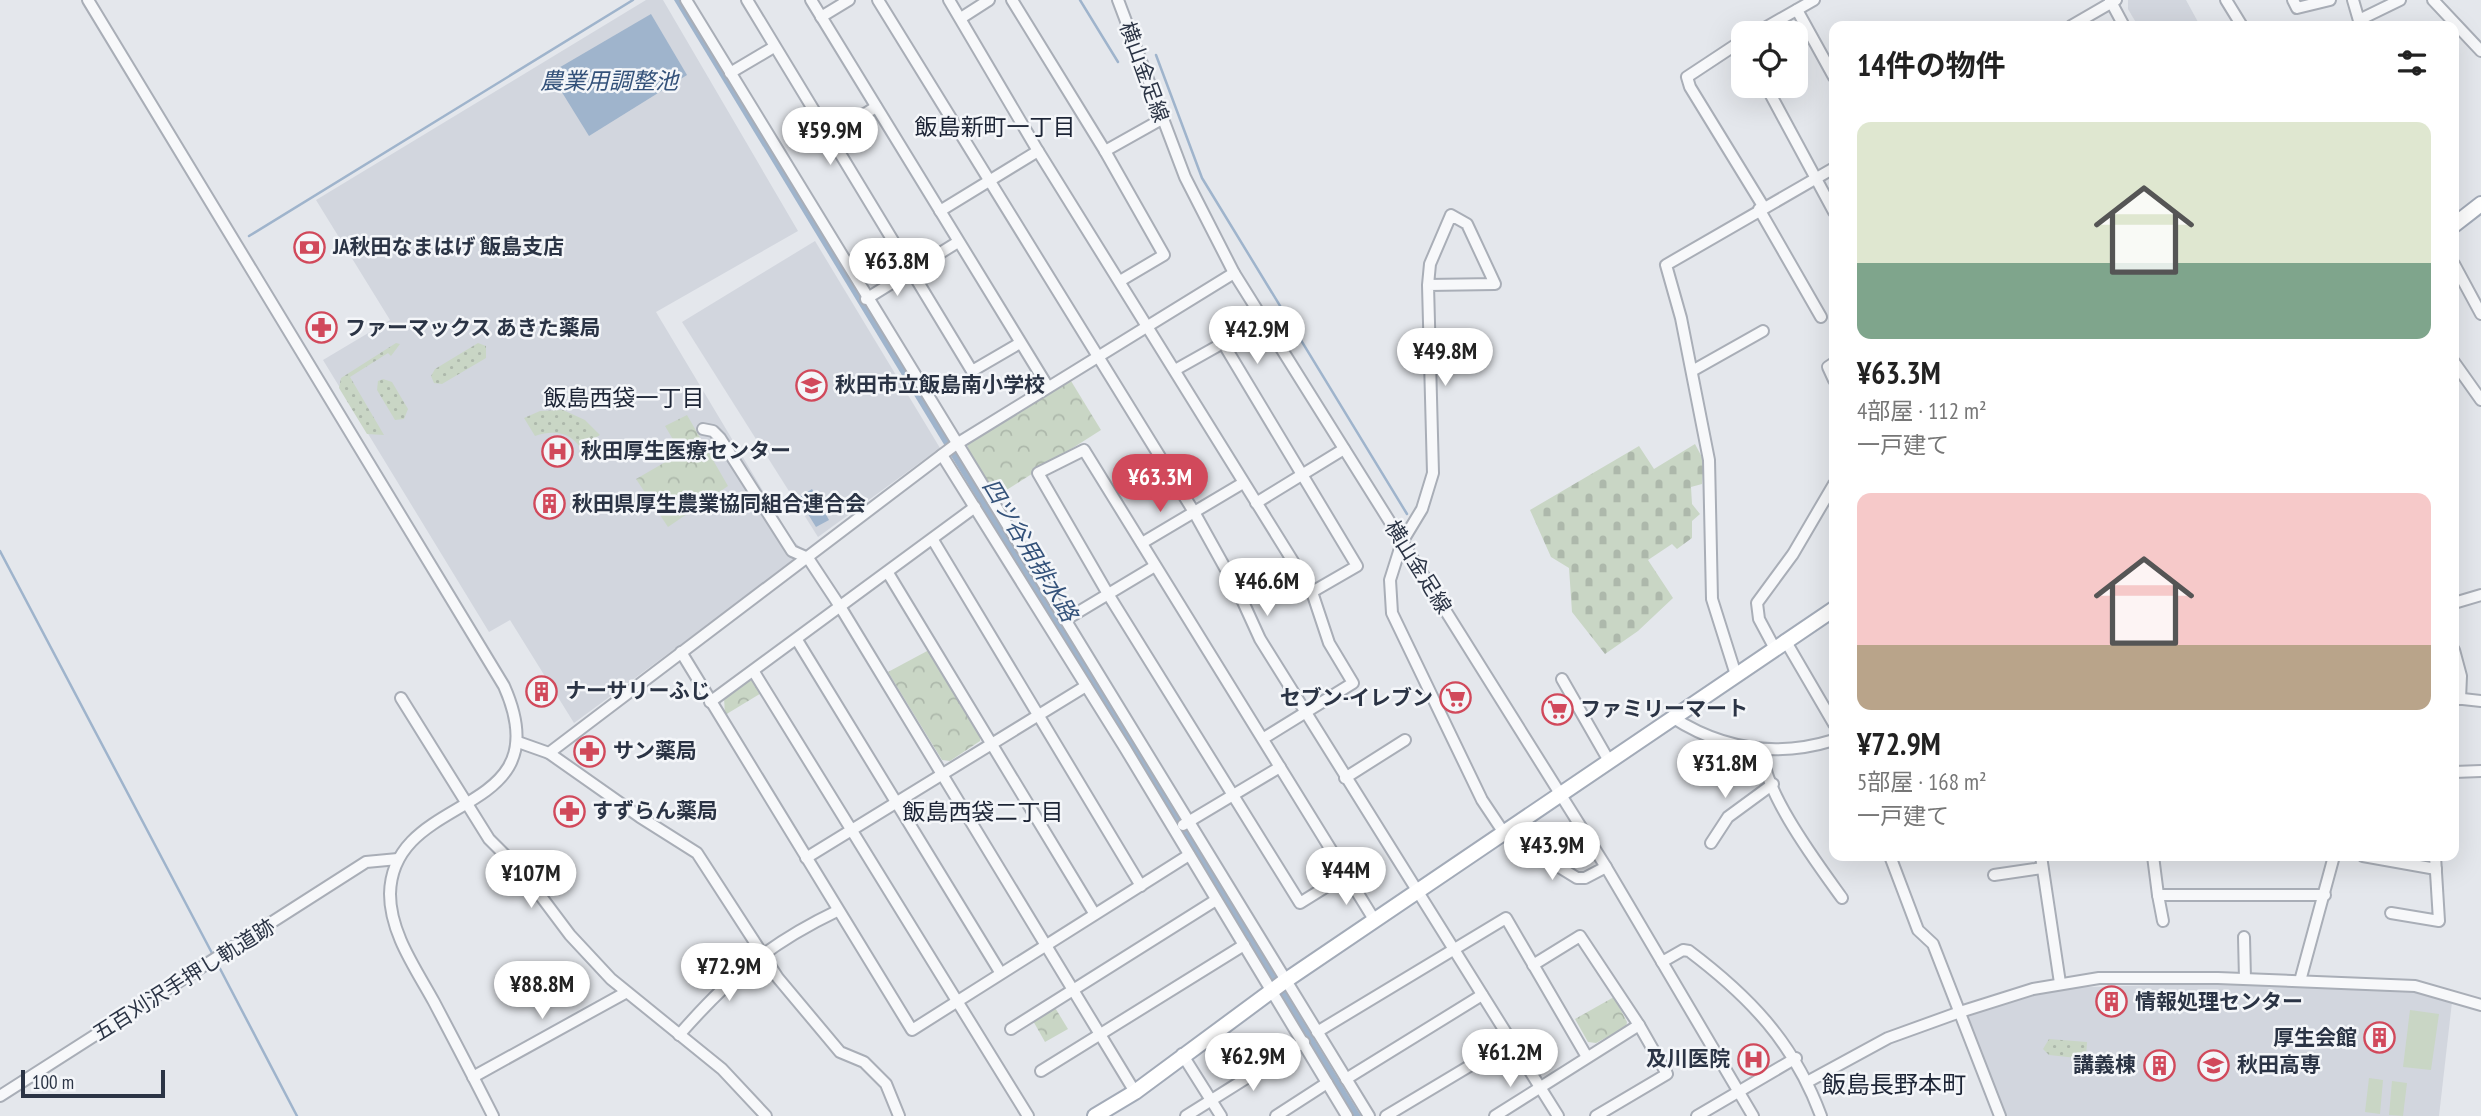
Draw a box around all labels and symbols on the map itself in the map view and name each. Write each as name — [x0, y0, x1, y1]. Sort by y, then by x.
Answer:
street label: 横山金足線 — [1114, 18, 1175, 126]
water label: 農業用調整池 — [540, 66, 680, 95]
pin: ¥59.9M — [773, 108, 887, 167]
district label: 飯島新町一丁目 — [915, 112, 1076, 141]
bank icon: JA秋田なまはげ 飯島支店 — [293, 230, 327, 264]
place label: JA秋田なまはげ 飯島支店 — [332, 233, 564, 260]
pin: ¥63.8M — [840, 238, 954, 298]
pin: ¥42.9M — [1200, 306, 1314, 366]
pharmacy icon: ファーマックス あきた薬局 — [305, 311, 339, 345]
place label: ファーマックス あきた薬局 — [345, 314, 601, 341]
pin: ¥49.8M — [1388, 328, 1502, 388]
school or university icon: 秋田市立飯島南小学校 — [795, 368, 829, 402]
place label: 秋田市立飯島南小学校 — [835, 371, 1045, 398]
district label: 飯島西袋一丁目 — [544, 383, 705, 412]
hospital icon: 秋田厚生医療センター — [541, 434, 575, 468]
place label: 秋田厚生医療センター — [581, 437, 791, 464]
pin: ¥63.3M — [1103, 454, 1217, 514]
water label: 四ツ谷用排水路 — [977, 473, 1085, 628]
building icon: 秋田県厚生農業協同組合連合会 — [532, 487, 566, 521]
place label: 秋田県厚生農業協同組合連合会 — [572, 490, 866, 517]
street label: 横山金足線 — [1379, 515, 1458, 618]
pin: ¥46.6M — [1210, 558, 1324, 618]
building icon: ナーサリーふじ — [525, 674, 559, 708]
place label: ナーサリーふじ — [565, 677, 711, 704]
supermarket icon: セブン-イレブン — [1439, 681, 1473, 715]
place label: セブン-イレブン — [1280, 684, 1433, 711]
supermarket icon: ファミリーマート — [1540, 692, 1574, 726]
place label: ファミリーマート — [1580, 695, 1748, 722]
pharmacy icon: サン薬局 — [573, 734, 607, 768]
place label: サン薬局 — [613, 737, 697, 764]
pin: ¥31.8M — [1668, 740, 1782, 800]
pharmacy icon: すずらん薬局 — [552, 794, 586, 828]
place label: すずらん薬局 — [592, 797, 718, 824]
district label: 飯島西袋二丁目 — [903, 797, 1064, 826]
pin: ¥43.9M — [1495, 822, 1609, 882]
pin: ¥44M — [1305, 848, 1387, 907]
pin: ¥107M — [482, 850, 580, 910]
street label: 五百刈沢手押し軌道跡 — [88, 912, 280, 1047]
pin: ¥72.9M — [672, 944, 786, 1003]
pin: ¥88.8M — [485, 962, 599, 1021]
building icon: 情報処理センター — [2095, 985, 2129, 1019]
place label: 情報処理センター — [2135, 988, 2303, 1015]
building icon: 厚生会館 — [2363, 1021, 2397, 1055]
place label: 厚生会館 — [2273, 1024, 2357, 1051]
pin: ¥61.2M — [1453, 1030, 1567, 1089]
pin: ¥62.9M — [1196, 1034, 1310, 1093]
hospital icon: 及川医院 — [1736, 1042, 1770, 1076]
place label: 及川医院 — [1646, 1045, 1730, 1072]
building icon: 講義棟 — [2142, 1048, 2176, 1082]
school or university icon: 秋田高専 — [2197, 1048, 2231, 1082]
place label: 講義棟 — [2073, 1051, 2136, 1078]
place label: 秋田高専 — [2237, 1051, 2321, 1078]
scale bar — [21, 1067, 164, 1099]
district label: 飯島長野本町 — [1822, 1069, 1966, 1100]

